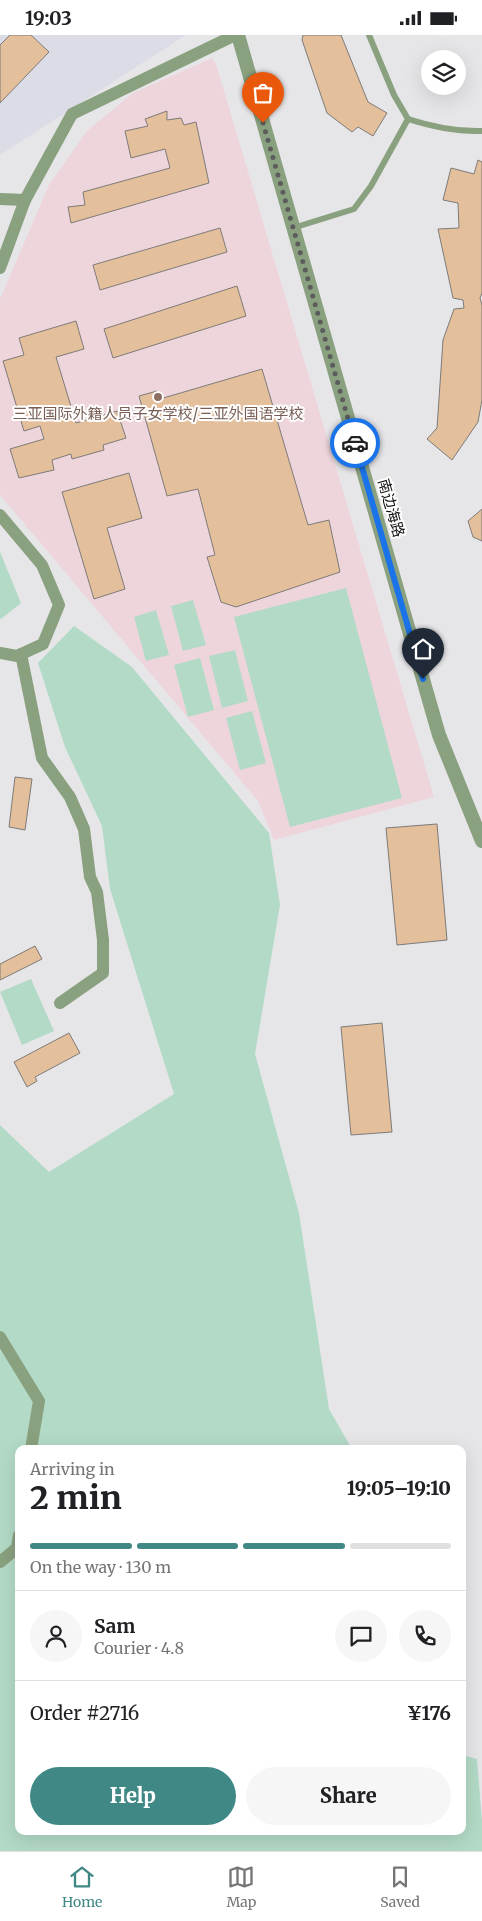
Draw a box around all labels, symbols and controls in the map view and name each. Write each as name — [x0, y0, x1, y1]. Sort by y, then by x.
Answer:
text: 19:03 — [25, 6, 72, 30]
map controls — [421, 50, 466, 95]
button: layers — [421, 50, 466, 95]
pin — [242, 72, 284, 123]
icon: bag — [249, 79, 277, 107]
marker: 三亚国际外籍人员子女学校/三亚外国语学校 — [152, 391, 164, 403]
place label: 三亚国际外籍人员子女学校/三亚外国语学校 — [13, 404, 303, 423]
courier — [330, 418, 380, 468]
icon: car — [341, 429, 369, 457]
street label: 南边海路 — [374, 476, 409, 539]
pin — [402, 628, 444, 679]
icon: home — [409, 635, 437, 663]
text: Arriving in — [30, 1459, 115, 1479]
text: 19:05–19:10 — [347, 1476, 451, 1500]
text: 2 min — [30, 1478, 122, 1518]
text: On the way · 130 m — [30, 1557, 171, 1577]
button: person — [30, 1610, 82, 1662]
button: chat — [335, 1610, 387, 1662]
button: phone — [399, 1610, 451, 1662]
text: Sam — [94, 1614, 135, 1638]
text: Courier · 4.8 — [94, 1638, 184, 1658]
text: Order #2716 — [30, 1701, 139, 1725]
text: ¥176 — [407, 1701, 451, 1725]
button: Help — [30, 1767, 236, 1825]
button: Share — [246, 1767, 451, 1825]
tab: Home — [62, 1863, 102, 1911]
tab: Map — [226, 1863, 256, 1911]
tab: Saved — [380, 1863, 420, 1911]

